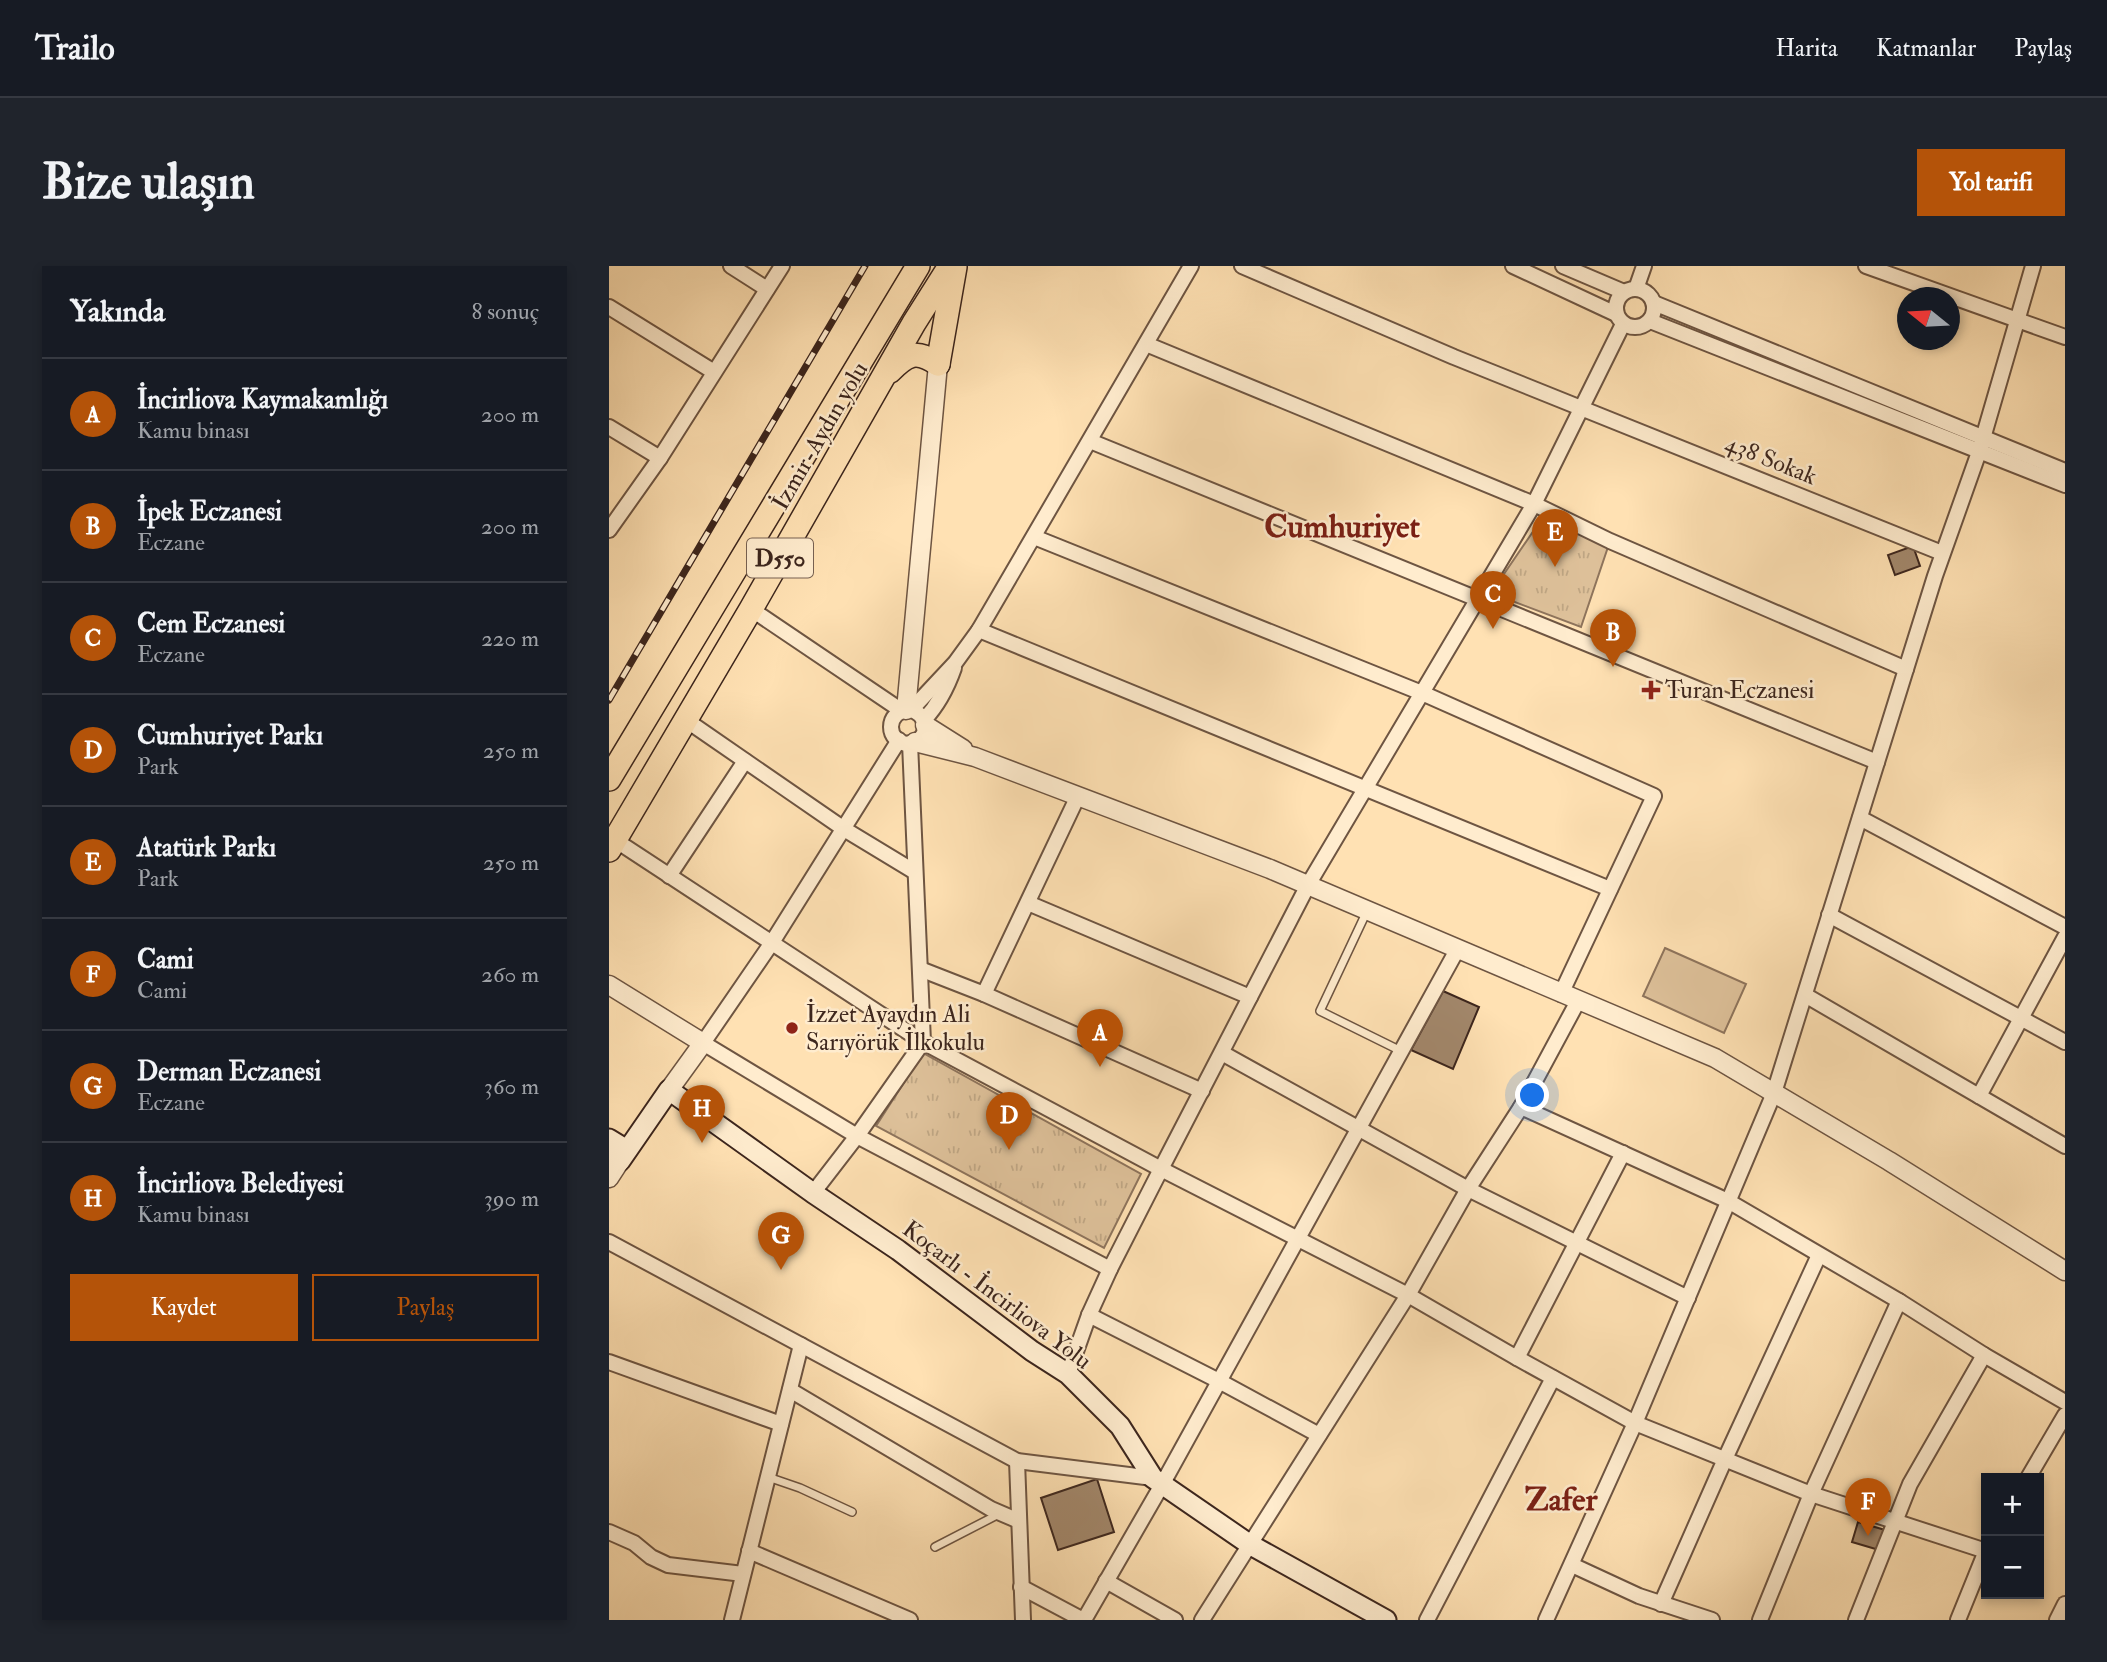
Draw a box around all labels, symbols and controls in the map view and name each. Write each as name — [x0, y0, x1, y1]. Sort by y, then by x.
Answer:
text: Trailo — [35, 28, 115, 69]
text: Harita — [1775, 33, 1838, 64]
text: Katmanlar — [1876, 33, 1976, 64]
text: Paylaş — [2014, 33, 2072, 64]
button: Yol tarifi — [1917, 149, 2065, 216]
text: Bize ulaşın — [42, 152, 255, 213]
north arrow — [1897, 287, 1960, 350]
text: Yakında — [70, 293, 165, 330]
text: 8 sonuç — [472, 297, 539, 326]
street label: İzmir-Aydın yolu — [764, 356, 875, 516]
text: İncirliova Kaymakamlığı — [137, 384, 388, 416]
text: A — [86, 400, 100, 429]
text: 200 m — [481, 400, 539, 429]
text: Kamu binası — [137, 416, 250, 445]
street label: 438 Sokak — [1721, 428, 1822, 493]
text: İpek Eczanesi — [137, 496, 282, 528]
district label: Cumhuriyet — [1264, 507, 1420, 547]
pin: E — [1532, 509, 1578, 567]
text: B — [85, 512, 101, 541]
text: 200 m — [481, 512, 539, 541]
text: Eczane — [137, 528, 205, 557]
road number: D550 — [747, 538, 813, 578]
pin: C — [1470, 571, 1516, 629]
text: Cem Eczanesi — [137, 608, 285, 640]
pin: B — [1590, 609, 1636, 667]
text: C — [85, 624, 101, 653]
text: 220 m — [481, 624, 539, 653]
text: Eczane — [137, 640, 205, 669]
place label: Turan Eczanesi — [1665, 675, 1814, 706]
marker: Turan Eczanesi — [1643, 682, 1659, 698]
text: Cumhuriyet Parkı — [137, 720, 323, 752]
text: D — [84, 736, 102, 765]
text: 250 m — [483, 736, 539, 765]
text: Park — [137, 752, 179, 781]
text: Atatürk Parkı — [137, 832, 276, 864]
text: E — [85, 848, 101, 877]
text: 250 m — [483, 848, 539, 877]
text: Park — [137, 864, 179, 893]
text: Cami — [137, 944, 194, 976]
text: F — [86, 960, 100, 989]
text: 260 m — [481, 960, 539, 989]
text: Cami — [137, 976, 187, 1005]
place label: İzzet Ayaydın Ali Sarıyörük İlkokulu — [806, 998, 985, 1058]
pin: A — [1077, 1009, 1123, 1067]
marker: İzzet Ayaydın Ali Sarıyörük İlkokulu — [784, 1020, 800, 1036]
text: Derman Eczanesi — [137, 1056, 321, 1088]
text: G — [83, 1072, 103, 1101]
text: 360 m — [484, 1072, 539, 1101]
your location — [1515, 1078, 1549, 1112]
pin: H — [679, 1085, 725, 1143]
text: Eczane — [137, 1088, 205, 1117]
pin: D — [986, 1092, 1032, 1150]
text: İncirliova Belediyesi — [137, 1168, 344, 1200]
text: H — [84, 1184, 102, 1213]
text: 390 m — [484, 1184, 539, 1213]
text: Kamu binası — [137, 1200, 250, 1229]
pin: G — [758, 1212, 804, 1270]
street label: Koçarlı - İncirliova Yolu — [896, 1213, 1098, 1376]
button: Kaydet — [70, 1274, 298, 1341]
button: Paylaş — [312, 1274, 539, 1341]
map controls — [1981, 1473, 2044, 1599]
button: + — [1981, 1473, 2044, 1536]
pin: F — [1845, 1478, 1891, 1536]
district label: Zafer — [1525, 1480, 1598, 1520]
button: − — [1981, 1536, 2044, 1599]

